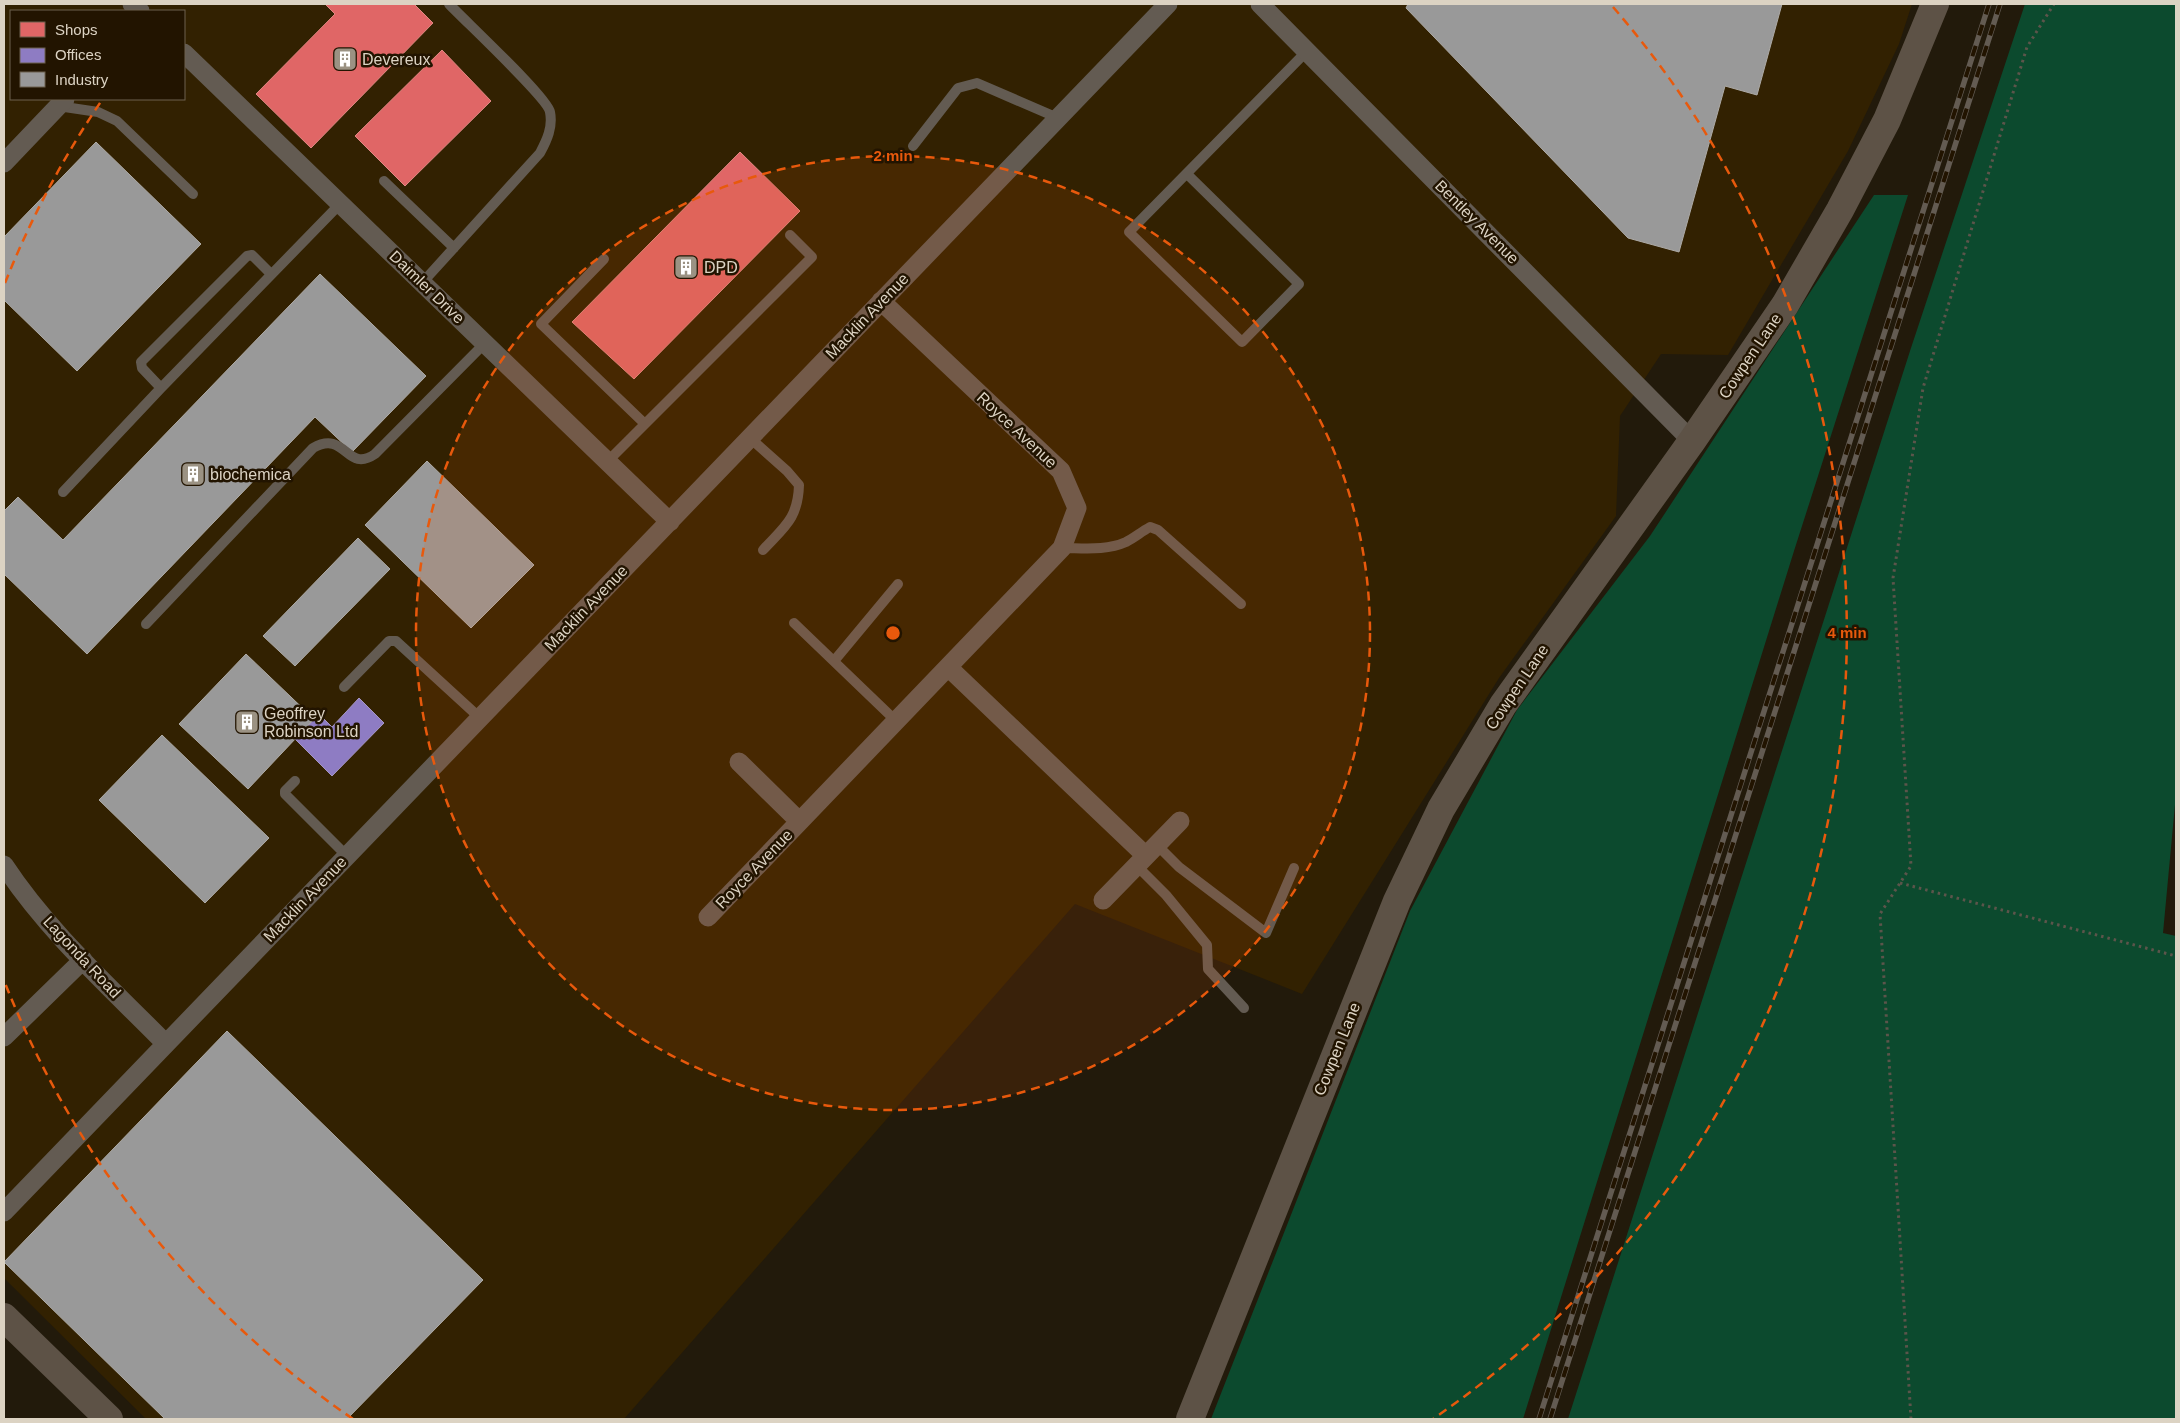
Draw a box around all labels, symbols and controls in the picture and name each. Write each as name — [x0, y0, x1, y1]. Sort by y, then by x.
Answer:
legend — [10, 10, 185, 100]
text: Shops — [55, 21, 98, 38]
text: Offices — [55, 46, 101, 63]
building icon: Devereux — [332, 46, 358, 72]
place label: Devereux — [362, 51, 430, 68]
text: Industry — [55, 71, 109, 88]
text: 2 min — [873, 147, 913, 164]
street label: Bentley Avenue — [1432, 177, 1522, 267]
street label: Daimler Drive — [386, 247, 468, 327]
building icon: DPD — [673, 254, 699, 280]
place label: DPD — [704, 259, 738, 276]
street label: Macklin Avenue — [822, 270, 912, 362]
street label: Cowpen Lane — [1715, 310, 1785, 402]
street label: Royce Avenue — [974, 389, 1060, 471]
building icon: biochemica — [180, 461, 206, 487]
place label: biochemica — [210, 466, 291, 483]
street label: Macklin Avenue — [541, 562, 631, 654]
centre of rings — [884, 624, 902, 642]
text: 4 min — [1827, 624, 1867, 641]
street label: Cowpen Lane — [1482, 641, 1552, 733]
place label: Geoffrey Robinson Ltd — [264, 705, 358, 740]
building icon: Geoffrey Robinson Ltd — [234, 709, 260, 735]
street label: Royce Avenue — [712, 826, 796, 912]
street label: Macklin Avenue — [260, 853, 350, 945]
street label: Lagonda Road — [40, 913, 124, 1001]
street label: Cowpen Lane — [1311, 1000, 1363, 1098]

